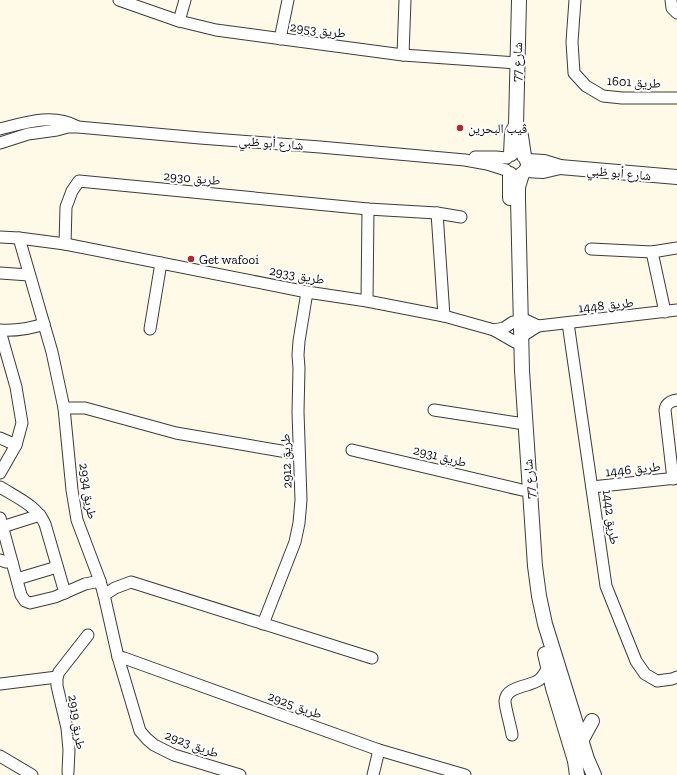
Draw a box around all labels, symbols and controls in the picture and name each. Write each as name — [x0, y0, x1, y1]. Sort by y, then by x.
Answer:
street label: طريق 2953 — [289, 19, 347, 42]
street label: شارع 77 — [509, 42, 527, 82]
street label: طريق 1601 — [607, 73, 661, 92]
place label: ڤيب البحرين — [468, 121, 527, 137]
marker: ڤيب البحرين — [455, 123, 465, 133]
street label: شارع أبو ظبي — [238, 133, 304, 156]
street label: شارع أبو ظبي — [586, 163, 652, 187]
street label: طريق 2930 — [163, 168, 221, 189]
place label: Get wafooi — [199, 252, 259, 267]
marker: Get wafooi — [186, 254, 196, 264]
street label: طريق 2933 — [268, 263, 326, 288]
street label: طريق 1448 — [578, 295, 635, 316]
street label: طريق 2912 — [278, 433, 295, 489]
street label: طريق 2931 — [411, 442, 468, 471]
street label: شارع 77 — [520, 458, 540, 499]
street label: طريق 1446 — [605, 459, 662, 480]
street label: طريق 2934 — [75, 462, 100, 520]
street label: طريق 1442 — [599, 489, 622, 546]
street label: طريق 2925 — [266, 688, 324, 723]
street label: طريق 2919 — [64, 694, 89, 751]
street label: طريق 2923 — [163, 727, 221, 762]

